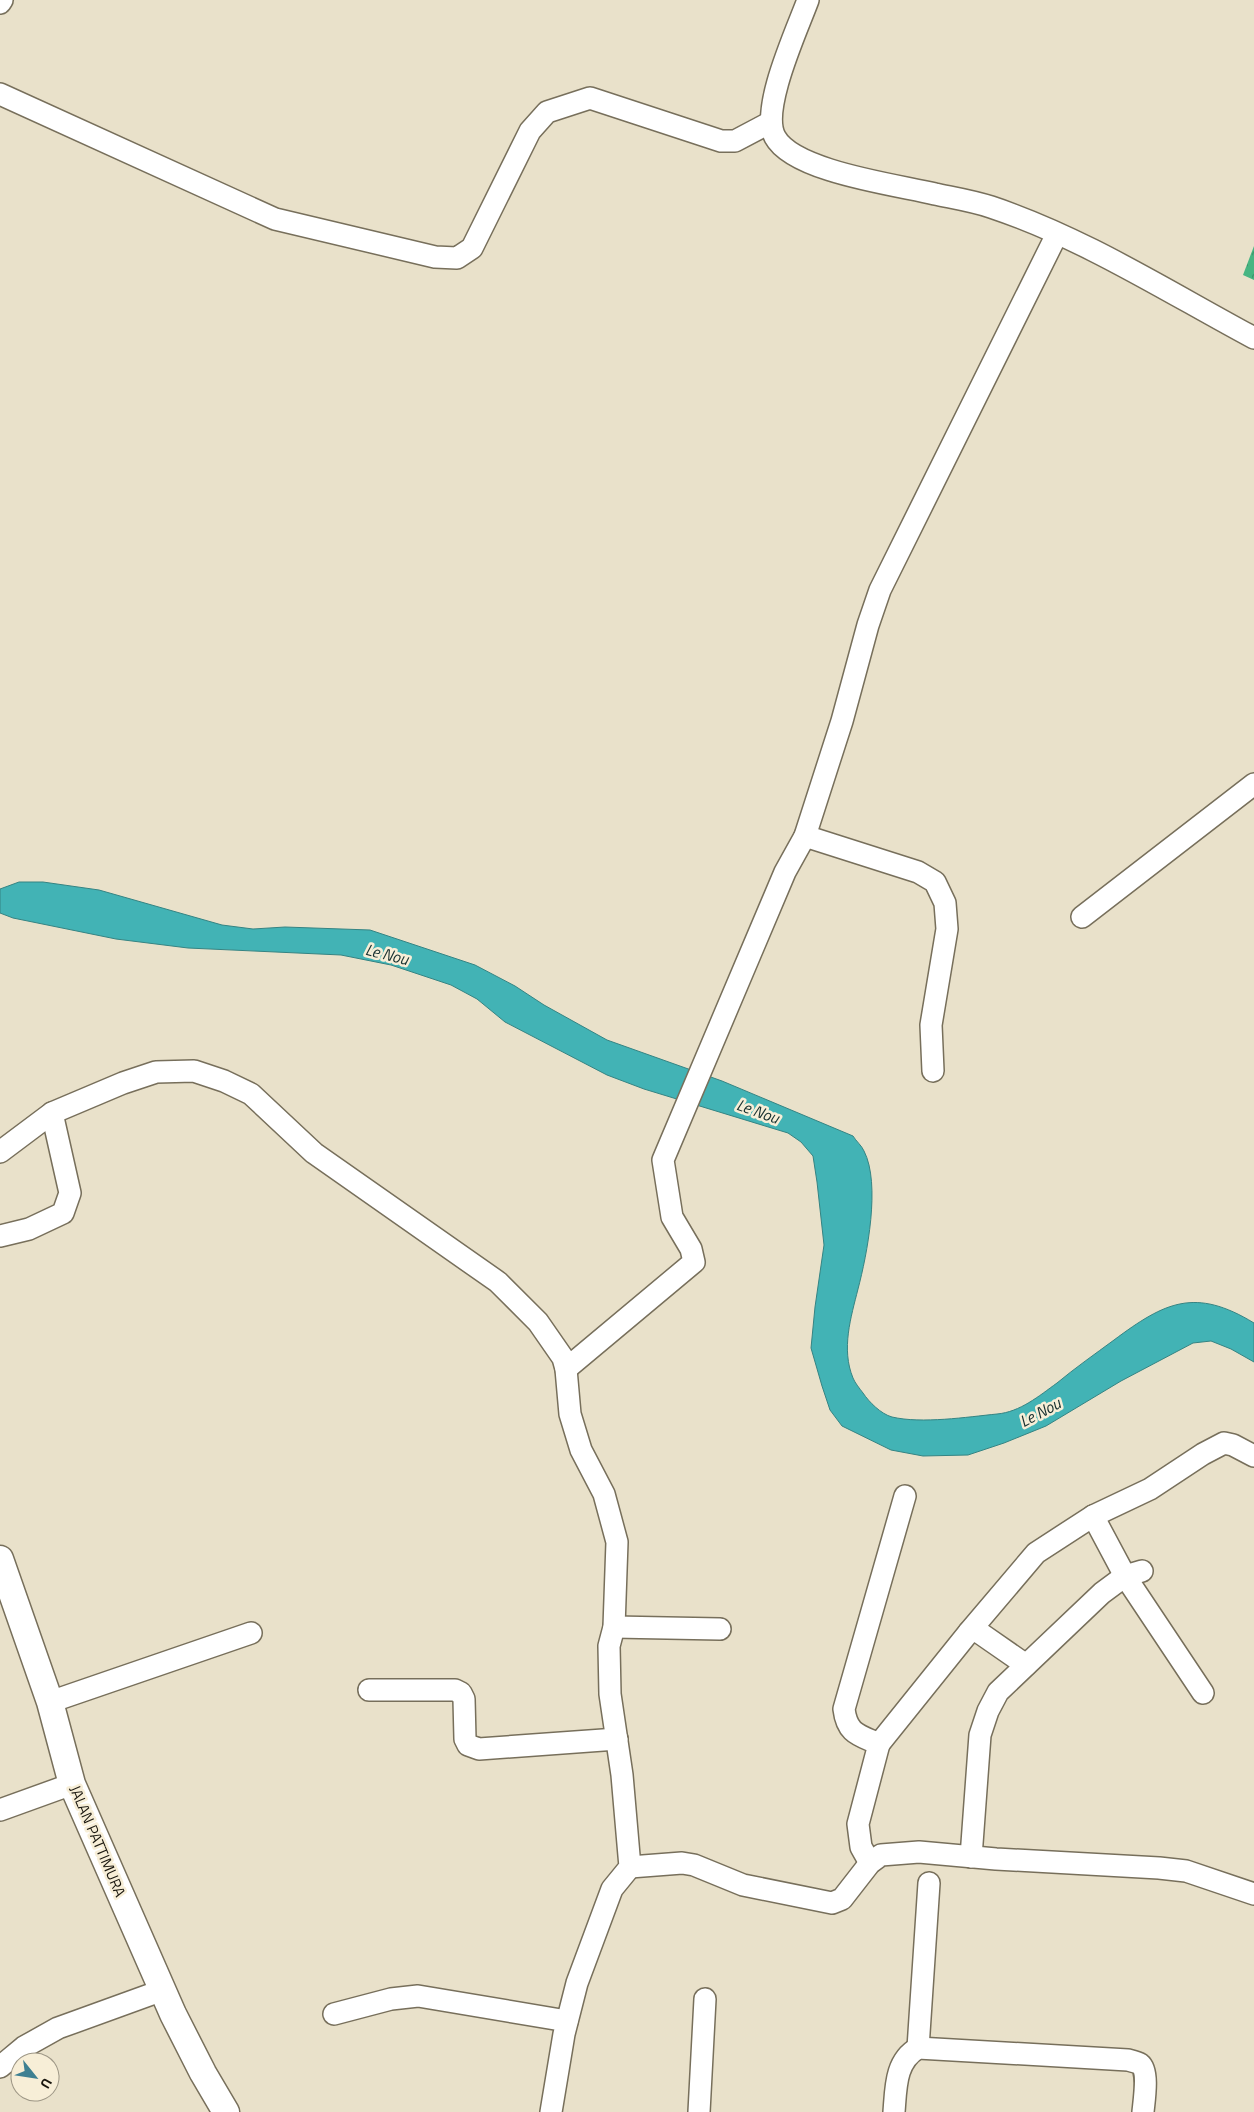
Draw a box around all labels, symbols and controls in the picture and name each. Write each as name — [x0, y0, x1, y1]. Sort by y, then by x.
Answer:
water label: Le Nou — [363, 937, 412, 971]
water label: Le Nou — [733, 1092, 784, 1130]
water label: Le Nou — [1015, 1391, 1066, 1433]
street label: JALAN PATTIMURA — [64, 1782, 132, 1900]
north arrow — [10, 2052, 60, 2102]
text: U — [35, 2075, 58, 2093]

